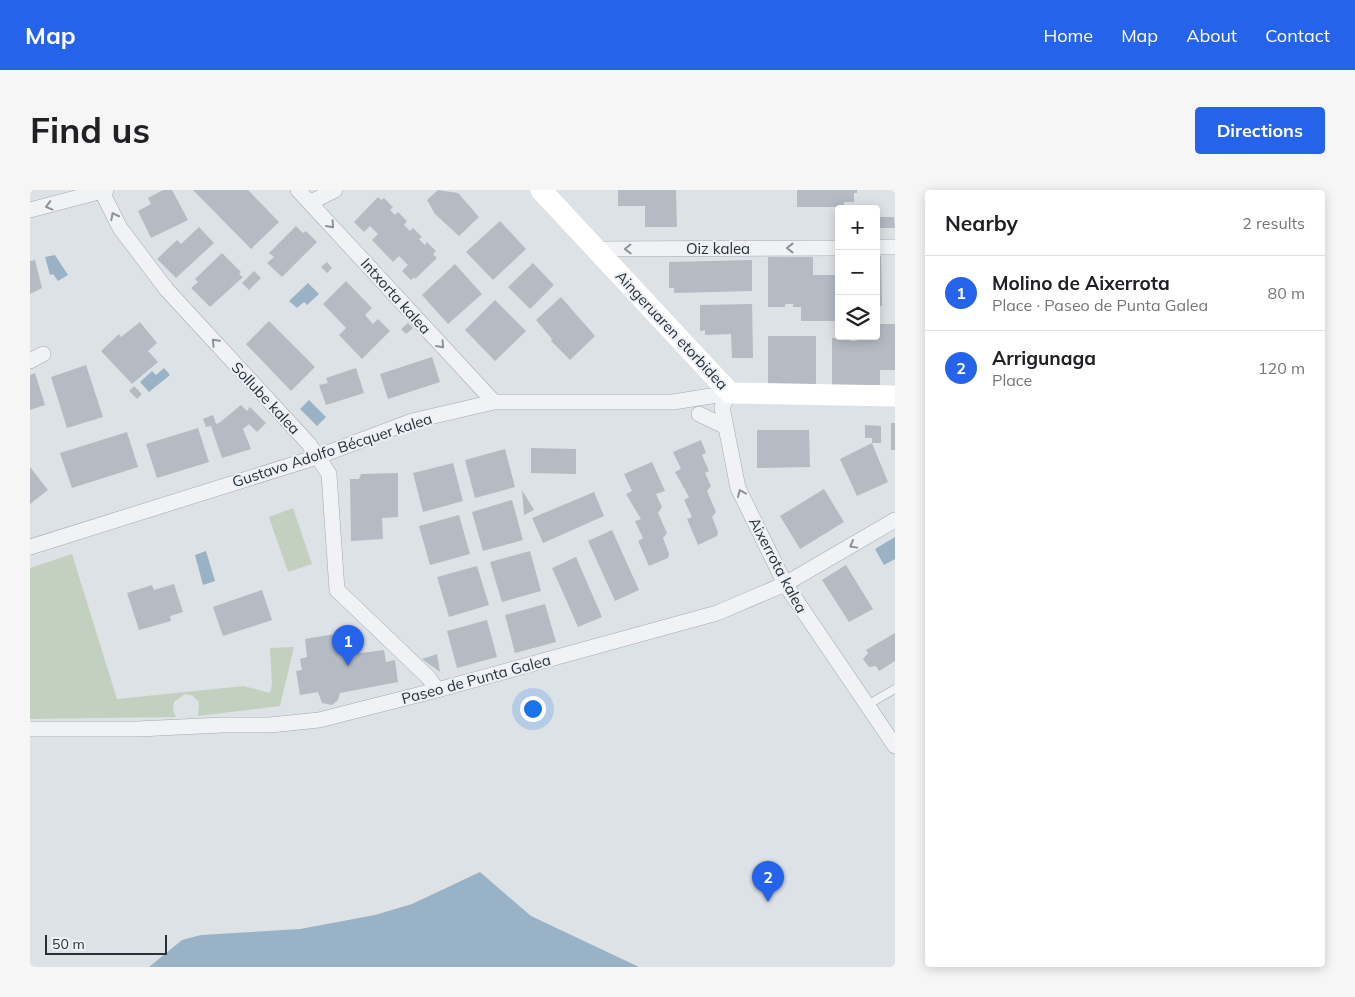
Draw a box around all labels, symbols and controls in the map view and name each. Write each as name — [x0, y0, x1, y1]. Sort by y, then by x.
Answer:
text: Map — [25, 20, 76, 50]
text: Home — [1043, 24, 1093, 47]
text: Map — [1121, 24, 1158, 47]
text: About — [1186, 24, 1237, 47]
text: Contact — [1265, 24, 1330, 47]
button: Directions — [1195, 107, 1325, 154]
text: Find us — [30, 108, 150, 152]
one-way arrow — [45, 201, 54, 211]
map controls — [835, 205, 880, 340]
button: + — [835, 205, 880, 250]
text: Nearby — [945, 210, 1018, 236]
one-way arrow — [110, 212, 120, 221]
text: 2 results — [1242, 213, 1305, 233]
one-way arrow — [326, 219, 335, 228]
street label: Oiz kalea — [686, 239, 750, 258]
one-way arrow — [786, 243, 794, 253]
one-way arrow — [623, 244, 631, 254]
button: − — [835, 250, 880, 295]
street label: Intxorta kalea — [357, 254, 435, 338]
street label: Aingeruaren etorbidea — [612, 266, 732, 394]
text: Molino de Aixerrota — [992, 271, 1170, 295]
text: 1 — [956, 283, 966, 303]
text: 80 m — [1268, 283, 1305, 303]
button: layers — [835, 295, 880, 340]
text: Place · Paseo de Punta Galea — [992, 295, 1208, 315]
one-way arrow — [212, 339, 221, 348]
one-way arrow — [435, 339, 444, 348]
text: Arrigunaga — [992, 346, 1096, 370]
street label: Sollube kalea — [228, 358, 304, 438]
text: 2 — [956, 358, 966, 378]
text: 120 m — [1258, 358, 1305, 378]
text: Place — [992, 370, 1032, 390]
street label: Gustavo Adolfo Bécquer kalea — [230, 409, 434, 491]
one-way arrow — [737, 489, 747, 498]
street label: Aixerrota kalea — [745, 514, 811, 616]
one-way arrow — [849, 539, 858, 549]
pin: 1 — [332, 625, 364, 666]
street label: Paseo de Punta Galea — [399, 650, 553, 708]
your location — [520, 696, 546, 722]
pin: 2 — [752, 861, 784, 902]
scale bar — [45, 932, 168, 955]
text: 50 m — [52, 935, 85, 953]

